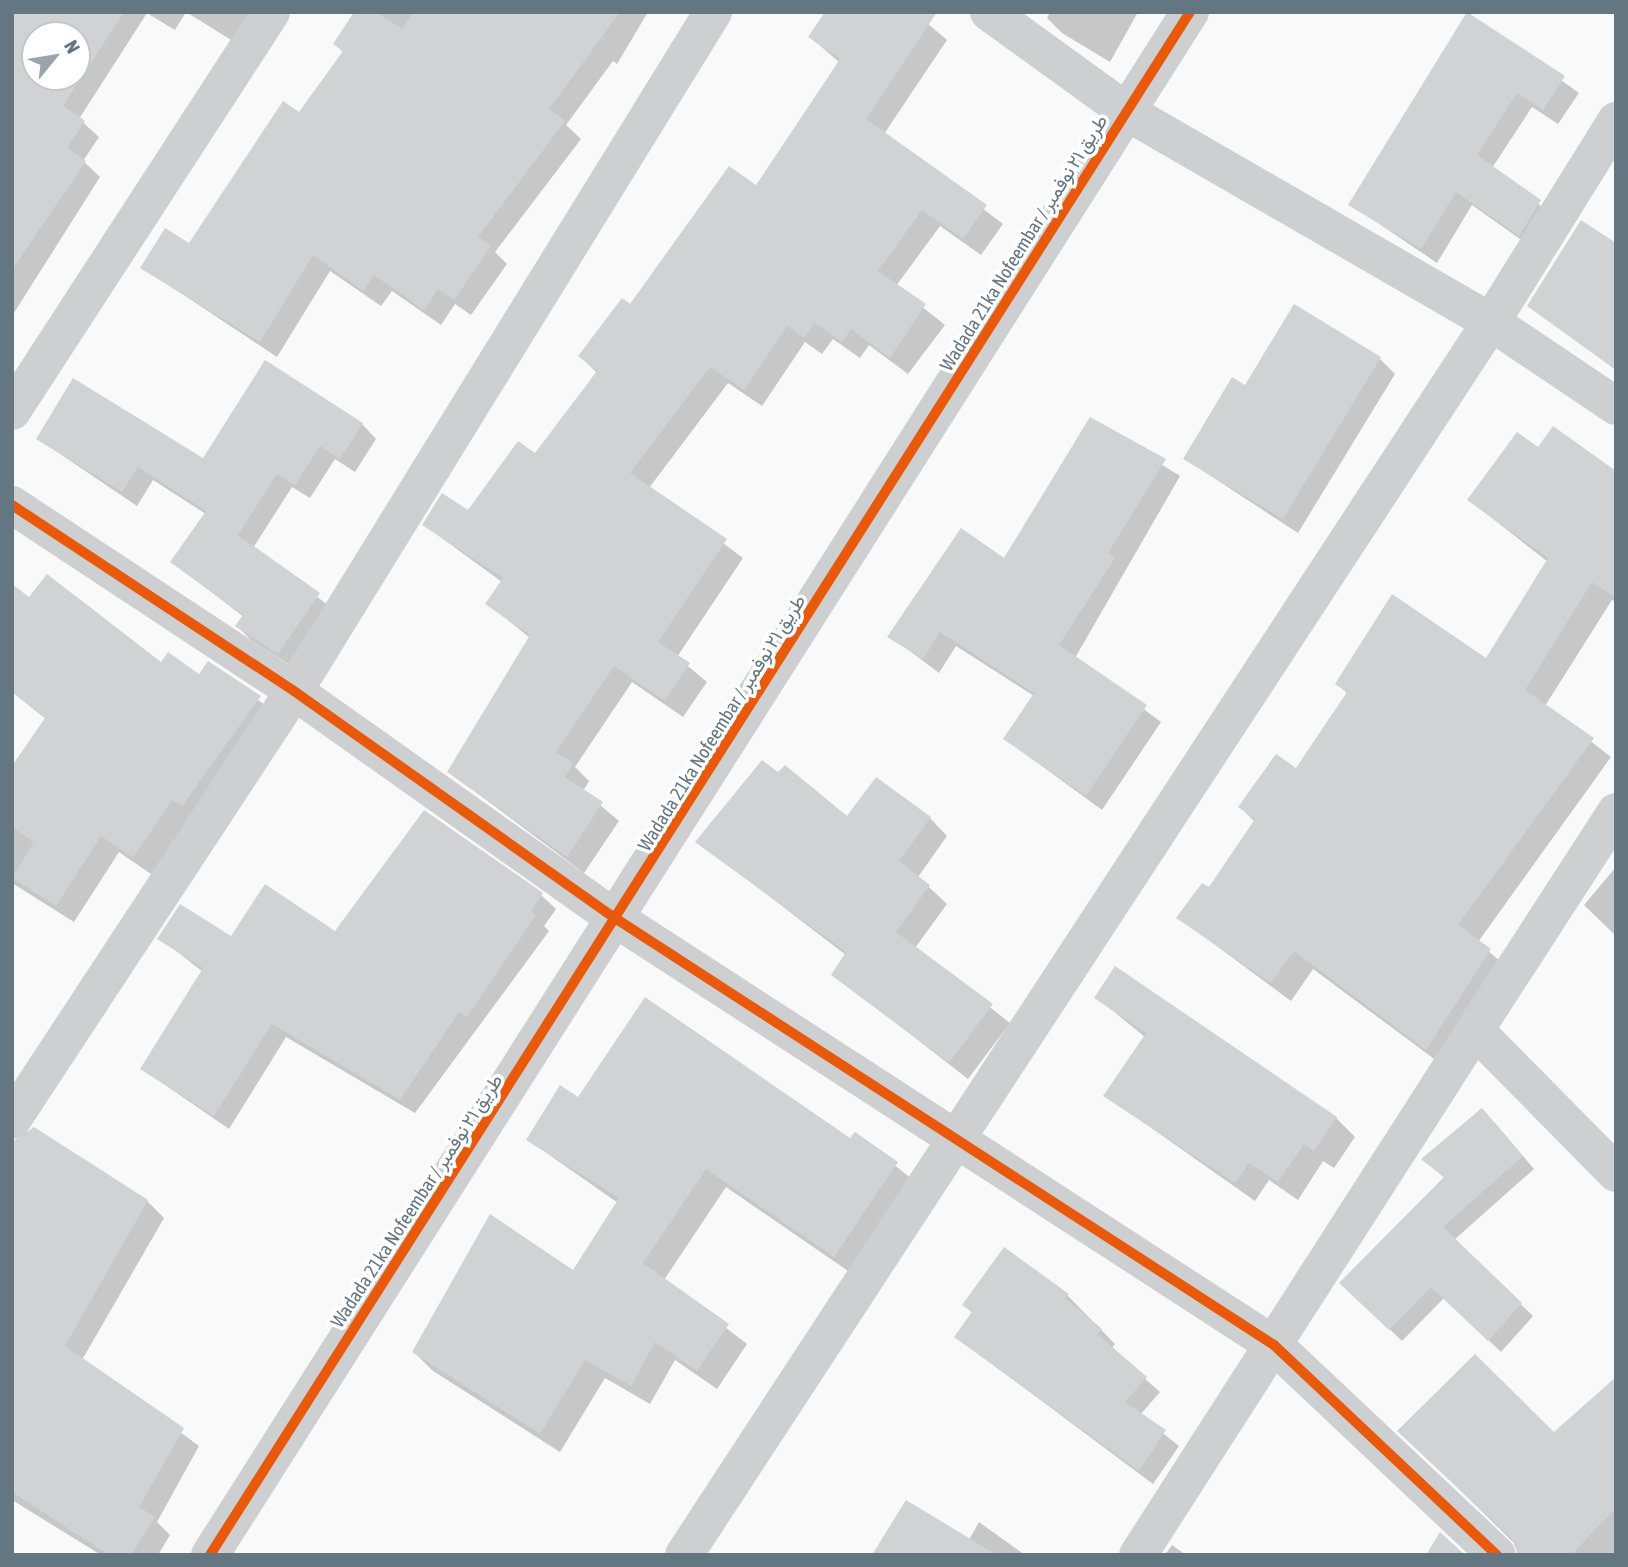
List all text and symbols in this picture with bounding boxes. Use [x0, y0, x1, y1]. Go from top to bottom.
north arrow [21, 21, 91, 91]
text: N [60, 36, 85, 57]
street label: Wadada 21ka Nofeembar / طريق ٢١ نوفمبر [935, 111, 1113, 375]
street label: Wadada 21ka Nofeembar / طريق ٢١ نوفمبر [633, 591, 811, 855]
street label: Wadada 21ka Nofeembar / طريق ٢١ نوفمبر [326, 1070, 508, 1332]

